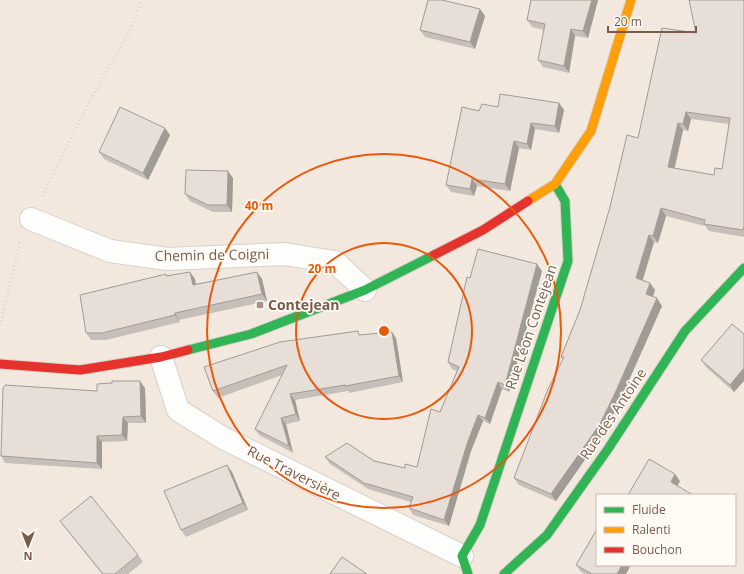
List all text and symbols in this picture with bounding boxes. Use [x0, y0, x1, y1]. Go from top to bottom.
scale bar [608, 8, 696, 34]
text: 20 m [614, 13, 642, 30]
text: 40 m [245, 197, 273, 214]
street label: Chemin de Coigni [155, 244, 269, 265]
text: 20 m [308, 260, 336, 277]
street label: Rue Léon Contejean [500, 262, 561, 392]
place label: Contejean [268, 295, 339, 314]
marker: Contejean [255, 300, 265, 310]
centre of rings [377, 324, 391, 338]
street label: Rue des Antoine [575, 364, 650, 463]
street label: Rue Traversière [244, 441, 344, 504]
legend [596, 494, 736, 566]
text: Fluide [632, 501, 666, 518]
text: Ralenti [632, 521, 671, 538]
north arrow [8, 526, 48, 566]
text: Bouchon [632, 541, 682, 558]
text: N [24, 549, 32, 564]

